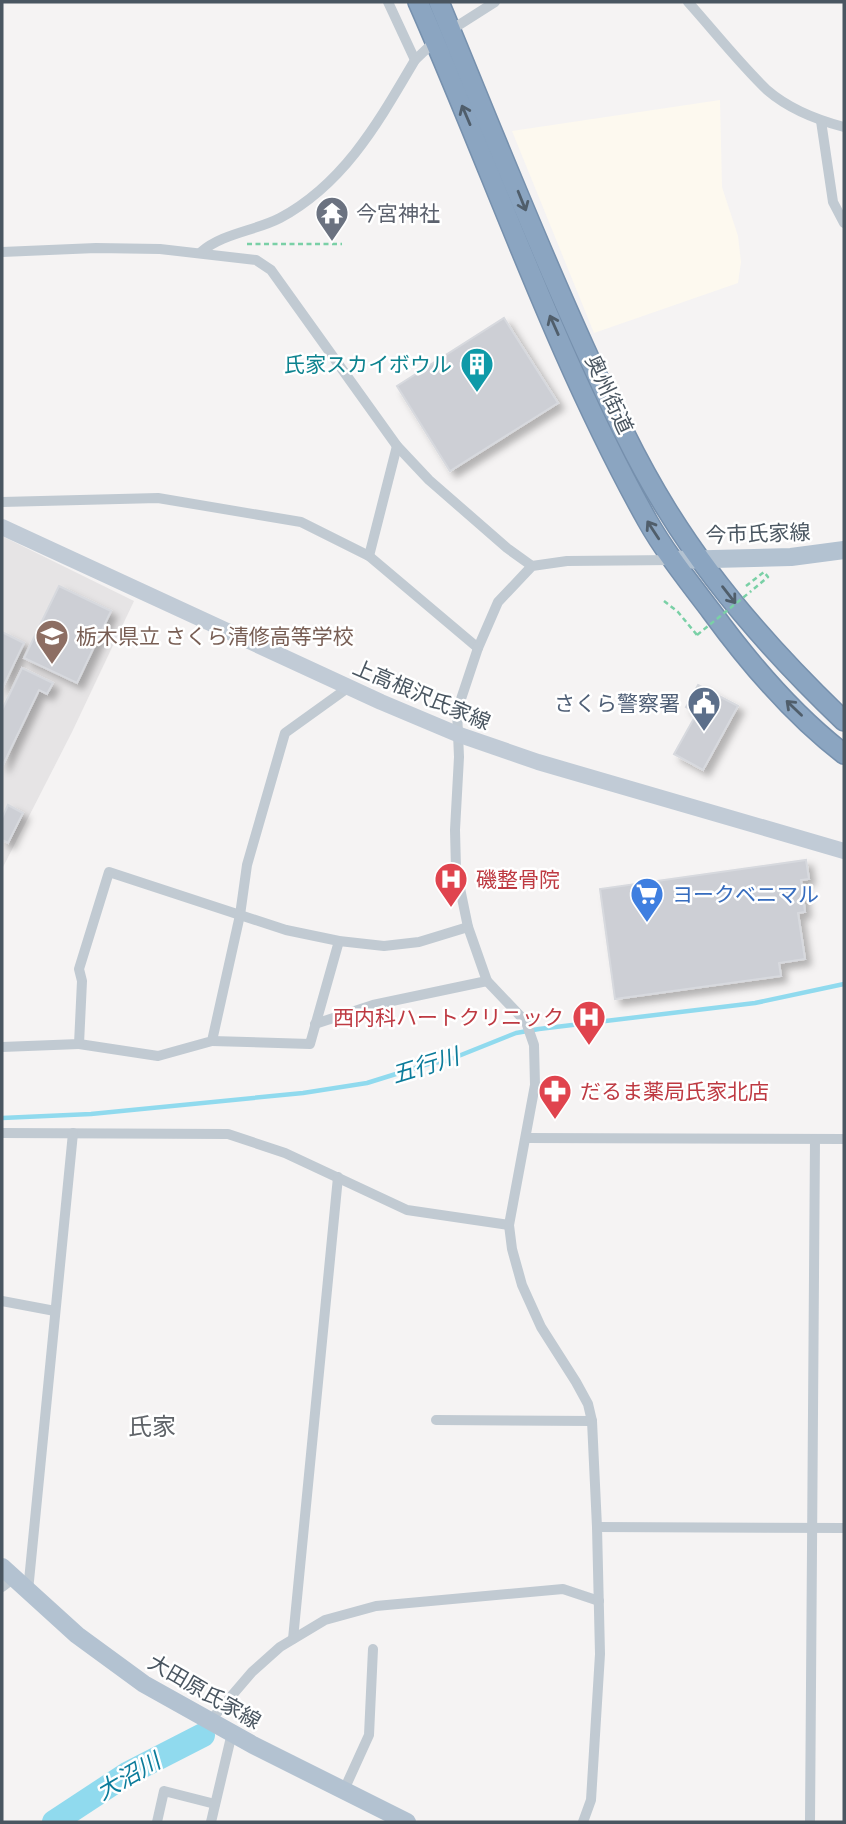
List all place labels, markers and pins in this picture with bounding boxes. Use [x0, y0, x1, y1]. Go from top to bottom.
temple icon: 今宮神社 [313, 194, 351, 243]
place label: 今宮神社 [356, 201, 440, 225]
building icon: 氏家スカイボウル [458, 345, 496, 394]
place label: 氏家スカイボウル [284, 352, 452, 376]
school or university icon: 栃木県立 さくら清修高等学校 [33, 617, 71, 666]
place label: 栃木県立 さくら清修高等学校 [76, 624, 354, 648]
public building icon: さくら警察署 [685, 684, 723, 733]
place label: さくら警察署 [554, 691, 680, 715]
hospital icon: 磯整骨院 [432, 860, 470, 909]
place label: 磯整骨院 [476, 867, 560, 891]
supermarket icon: ヨークベニマル [628, 875, 666, 924]
place label: ヨークベニマル [672, 882, 819, 906]
hospital icon: 西内科ハートクリニック [570, 998, 608, 1047]
place label: 西内科ハートクリニック [333, 1005, 564, 1029]
pharmacy icon: だるま薬局氏家北店 [536, 1072, 574, 1121]
place label: だるま薬局氏家北店 [580, 1079, 769, 1103]

